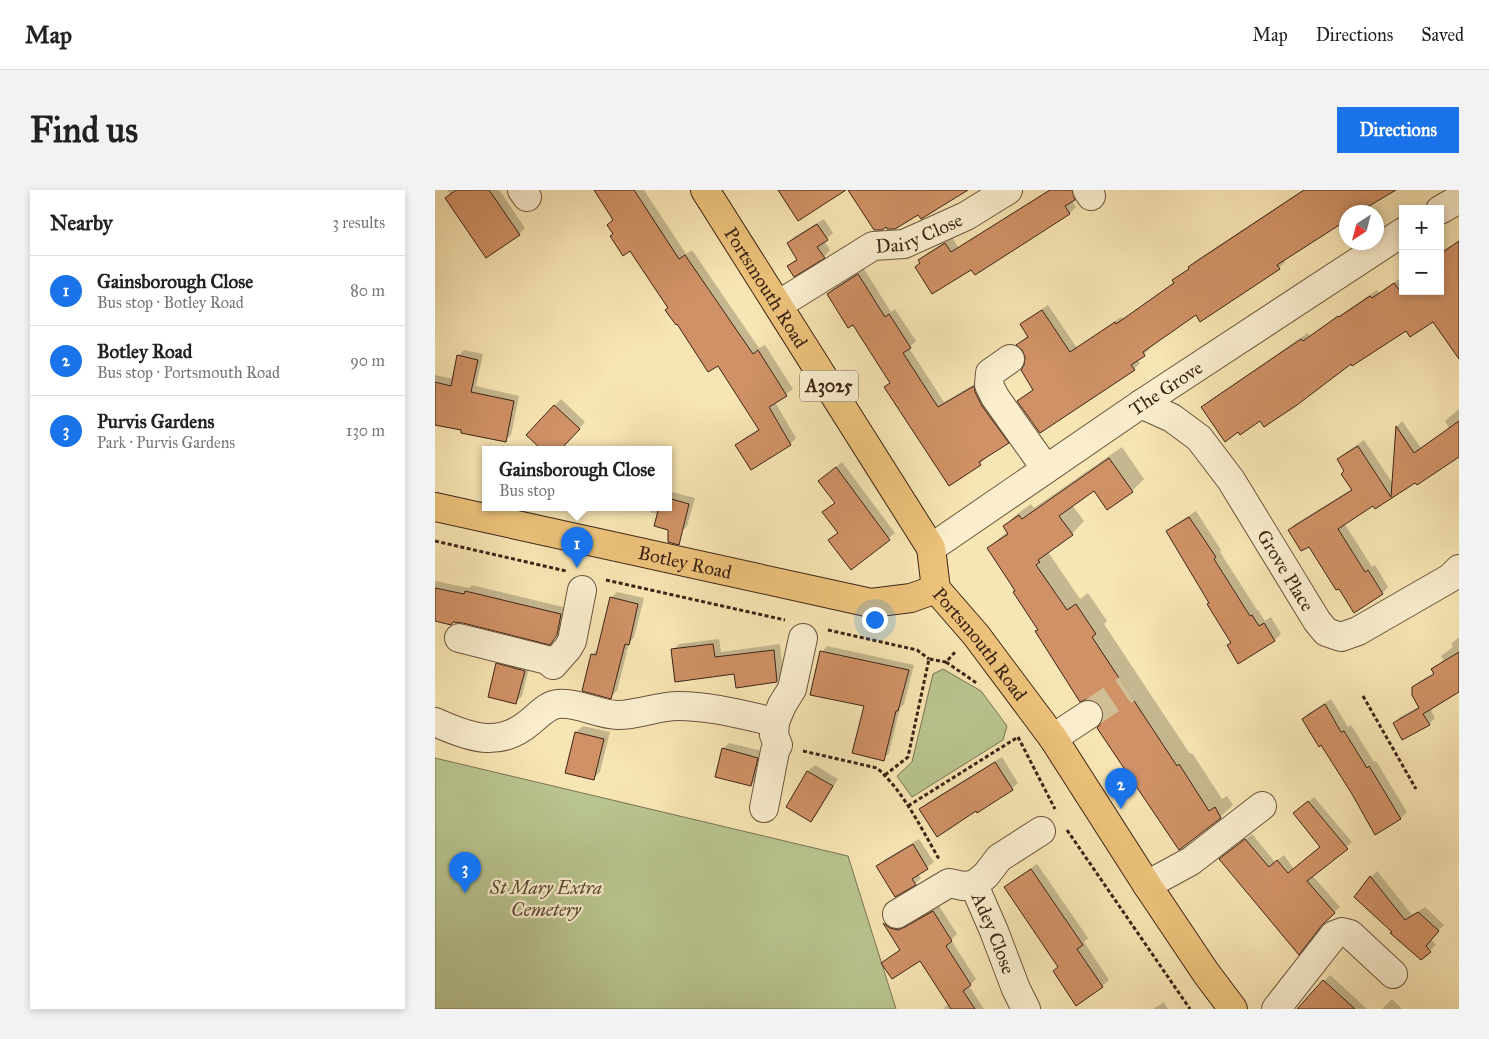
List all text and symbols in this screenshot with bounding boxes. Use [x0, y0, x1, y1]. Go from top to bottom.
text: Map [25, 20, 72, 50]
text: Map [1252, 24, 1288, 46]
text: Directions [1316, 24, 1393, 46]
text: Saved [1421, 24, 1464, 46]
button: Directions [1337, 107, 1459, 153]
text: Find us [30, 109, 138, 152]
north arrow [1339, 205, 1384, 250]
map controls [1399, 205, 1444, 295]
button: + [1399, 205, 1444, 250]
street label: Dairy Close [875, 208, 966, 258]
text: Nearby [50, 210, 113, 236]
text: 3 results [332, 213, 385, 232]
street label: Portsmouth Road [719, 223, 813, 353]
button: − [1399, 250, 1444, 295]
text: Gainsborough Close [97, 270, 253, 293]
text: 1 [63, 281, 69, 300]
text: 80 m [350, 281, 385, 300]
text: Bus stop · Botley Road [97, 293, 244, 312]
text: Botley Road [97, 340, 192, 363]
text: 2 [62, 351, 70, 370]
text: 90 m [350, 351, 385, 370]
street label: The Grove [1125, 356, 1207, 421]
text: Bus stop · Portsmouth Road [97, 363, 280, 382]
road number: A3025 [800, 370, 858, 402]
text: Purvis Gardens [97, 410, 214, 433]
text: 3 [63, 421, 69, 440]
text: 130 m [346, 421, 385, 440]
text: Park · Purvis Gardens [97, 433, 235, 452]
popup [482, 446, 672, 511]
text: Gainsborough Close [499, 458, 655, 481]
text: Bus stop [499, 481, 555, 500]
street label: Grove Place [1252, 525, 1319, 615]
pin: 1 [561, 527, 593, 568]
street label: Botley Road [636, 541, 734, 584]
street label: Portsmouth Road [928, 583, 1032, 706]
your location [862, 607, 888, 633]
pin: 2 [1105, 768, 1137, 809]
pin: 3 [449, 852, 481, 893]
park label: St Mary Extra Cemetery [489, 876, 602, 921]
street label: Adey Close [966, 888, 1020, 977]

